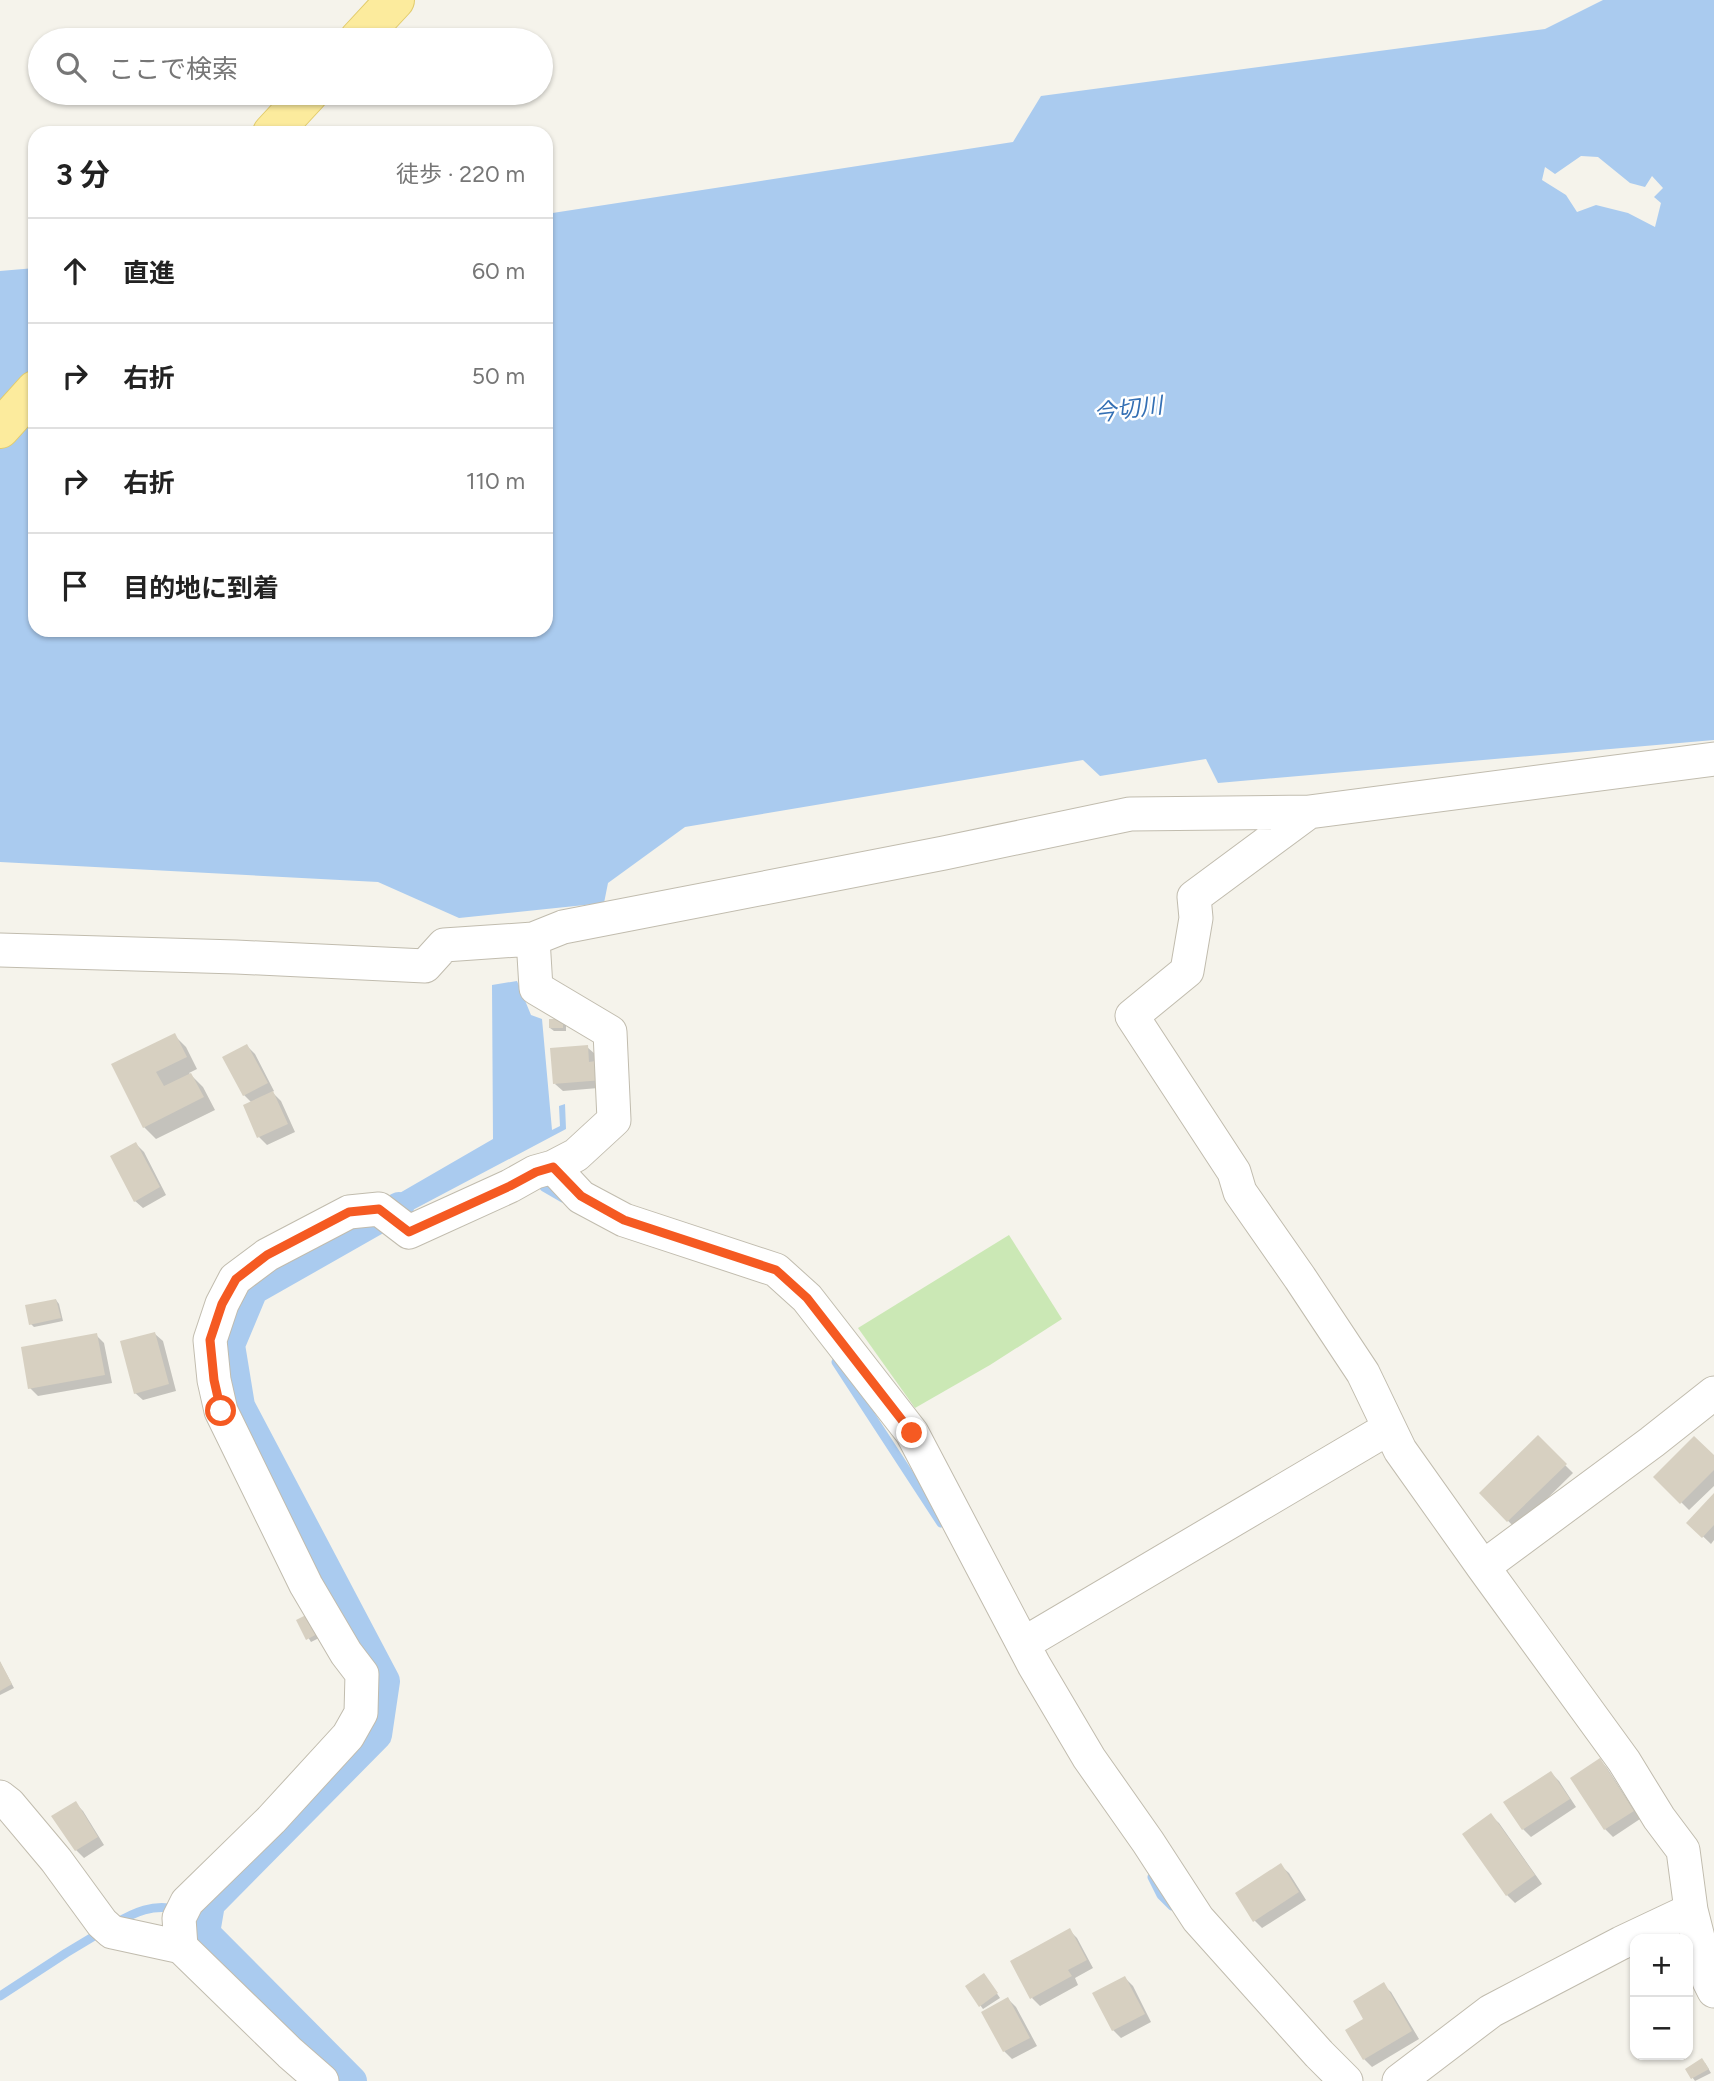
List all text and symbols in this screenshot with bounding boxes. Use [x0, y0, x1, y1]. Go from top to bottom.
search box [28, 28, 553, 105]
icon: search [52, 48, 90, 86]
text: ここで検索 [108, 53, 238, 85]
text: 3 分 [56, 156, 110, 193]
text: 徒歩 · 220 m [396, 160, 525, 188]
icon: ahead [56, 252, 94, 290]
text: 直進 [123, 257, 175, 289]
text: 60 m [472, 257, 525, 285]
icon: right [56, 357, 94, 395]
text: 右折 [123, 362, 175, 394]
text: 50 m [472, 362, 525, 390]
water label: 今切川 [1092, 391, 1167, 427]
icon: right [56, 462, 94, 500]
text: 右折 [123, 467, 175, 499]
text: 110 m [466, 467, 525, 495]
icon: arrive [56, 567, 94, 605]
text: 目的地に到着 [123, 572, 279, 604]
route start [205, 1395, 236, 1426]
route end [896, 1417, 927, 1448]
map controls [1630, 1934, 1693, 2060]
button: + [1630, 1934, 1693, 1997]
button: − [1630, 1997, 1693, 2060]

